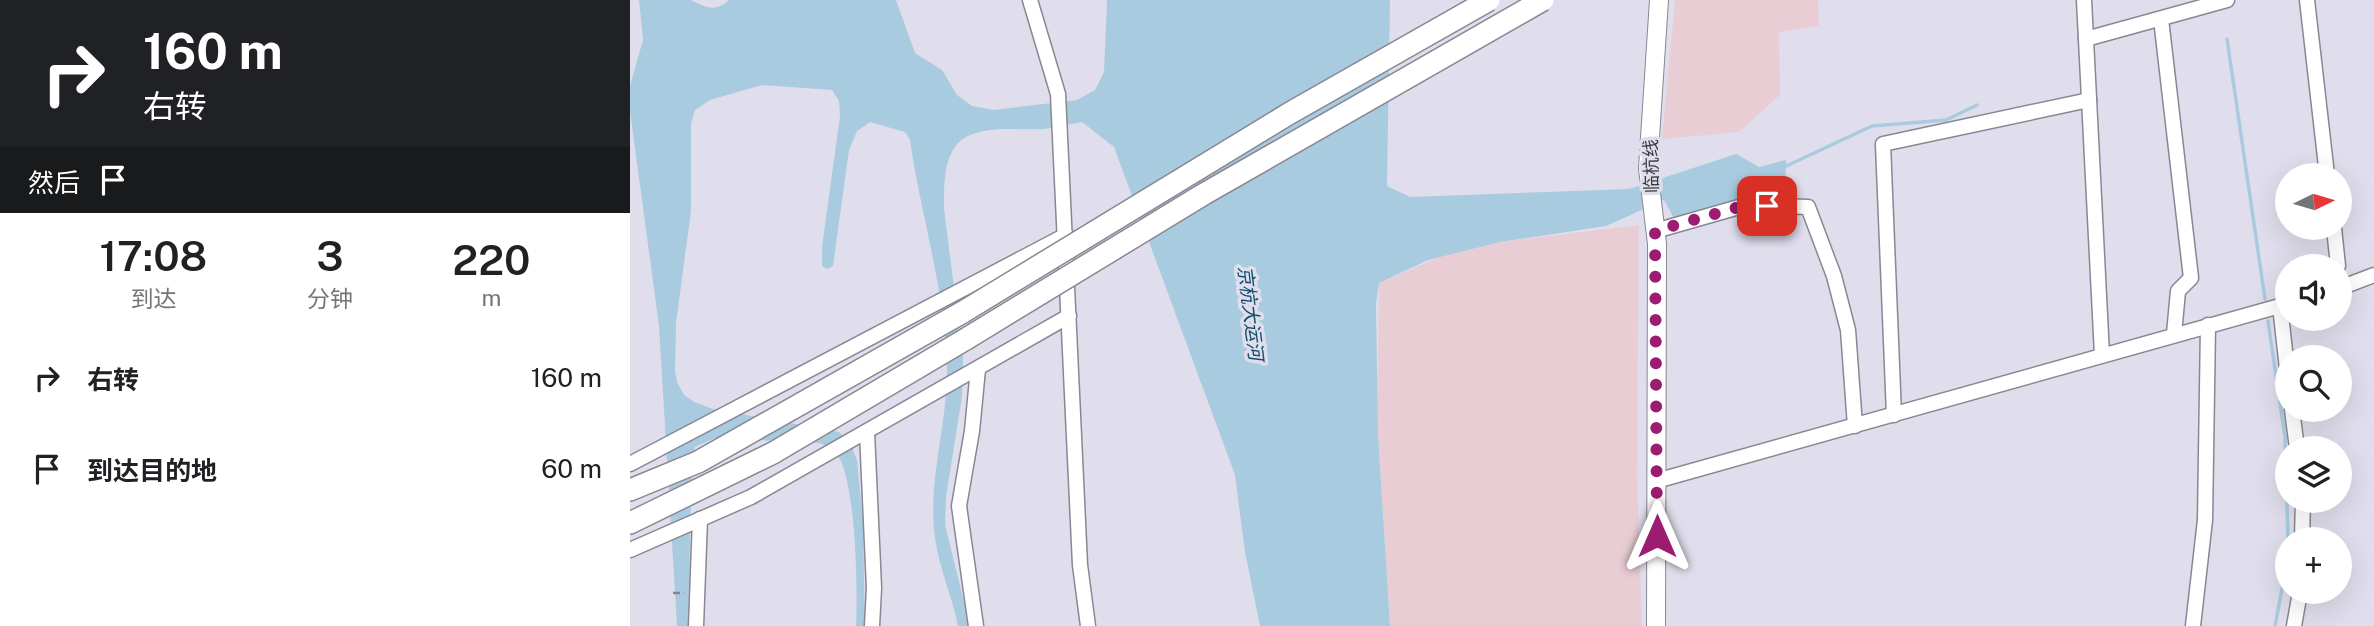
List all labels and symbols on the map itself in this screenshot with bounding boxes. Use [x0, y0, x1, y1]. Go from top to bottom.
street label: 临杭线 [1640, 139, 1662, 193]
north arrow [2275, 163, 2352, 240]
pin [1737, 176, 1797, 236]
water label: 京杭大运河 [1234, 265, 1268, 365]
position arrow [1620, 499, 1694, 573]

